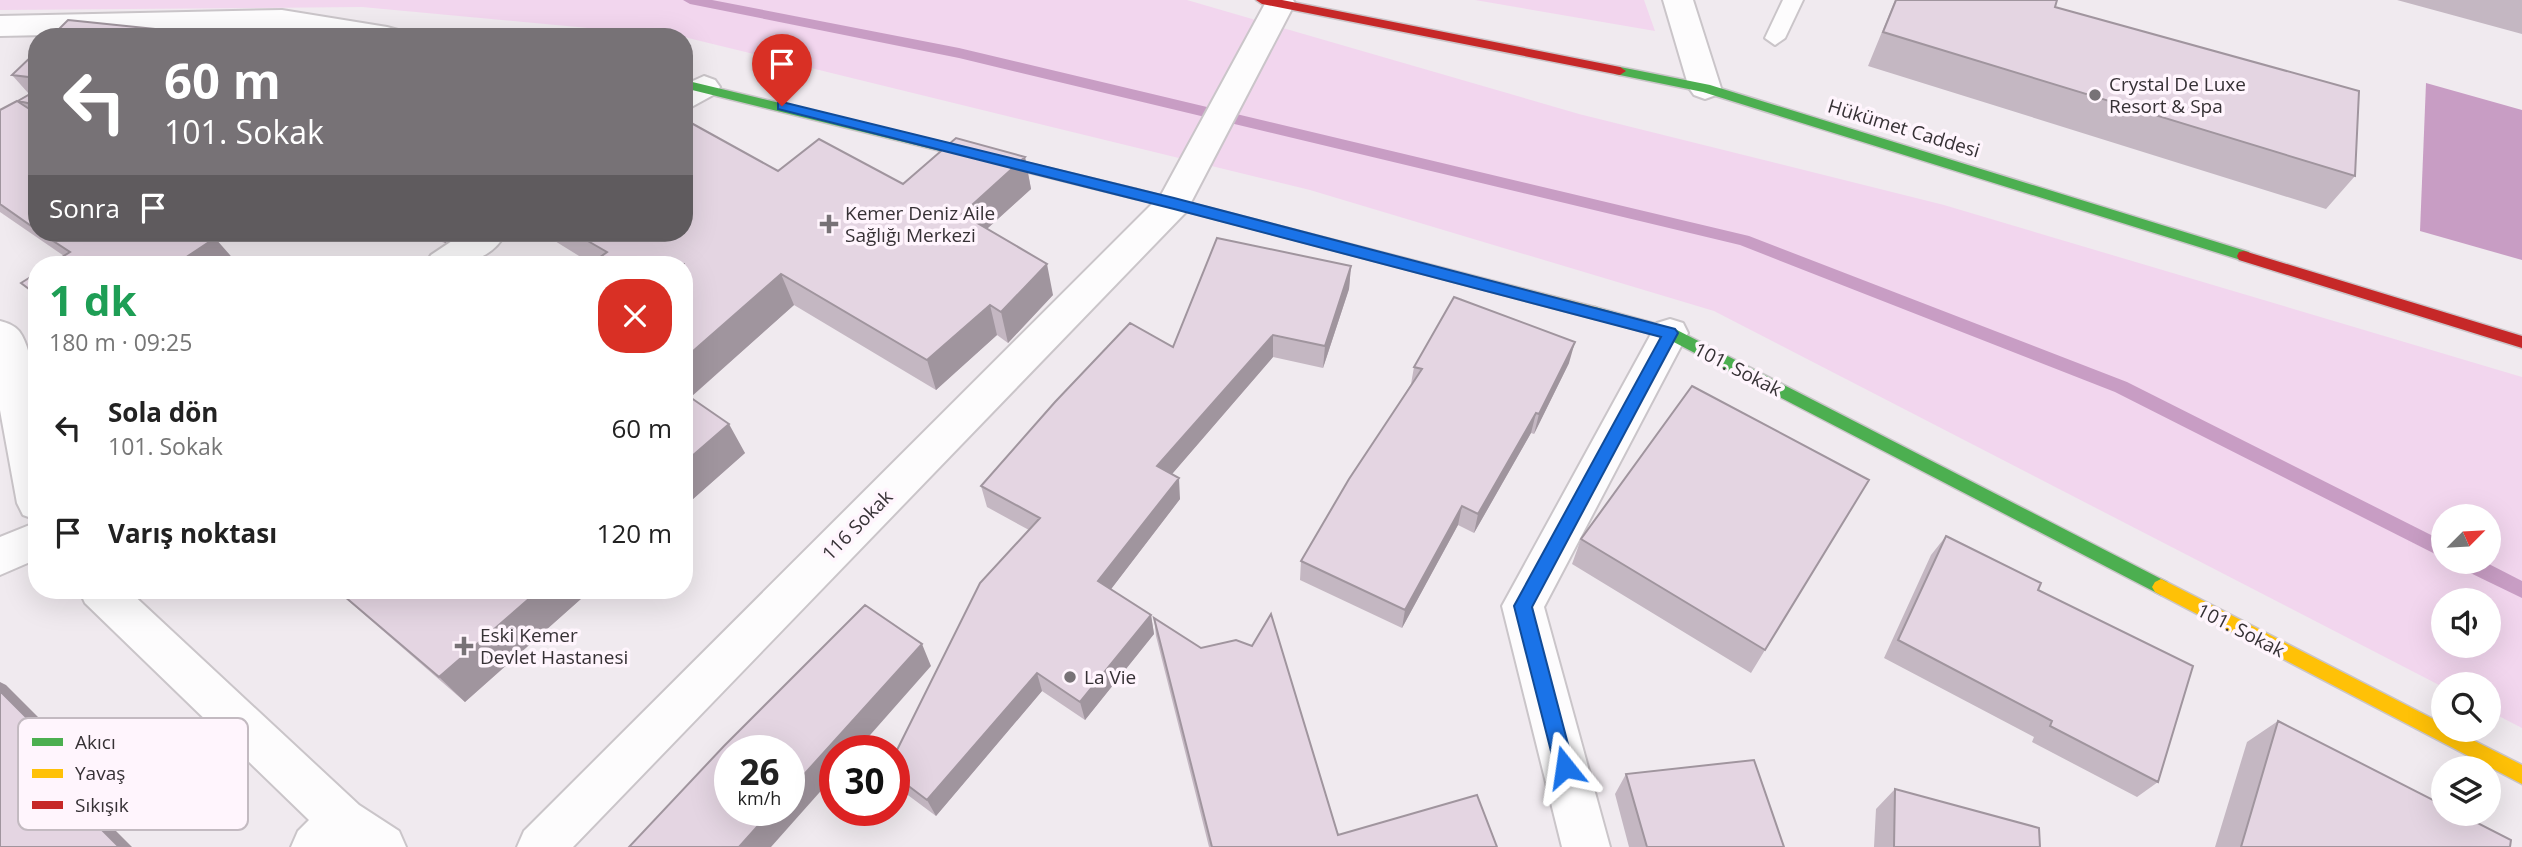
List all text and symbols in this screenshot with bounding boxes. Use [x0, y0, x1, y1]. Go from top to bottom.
pin [752, 34, 812, 106]
icon: arrive [763, 45, 801, 83]
text: 60 m [164, 47, 281, 113]
icon: left [49, 56, 140, 147]
place label: Crystal De Luxe Resort & Spa [2109, 71, 2246, 119]
marker: Crystal De Luxe Resort & Spa [2087, 87, 2103, 103]
street label: Hükümet Caddesi [1825, 93, 1983, 163]
text: 101. Sokak [164, 110, 324, 153]
icon: arrive [134, 189, 172, 227]
text: Sonra [49, 190, 120, 226]
place label: Kemer Deniz Aile Sağlığı Merkezi [845, 200, 995, 248]
marker: Kemer Deniz Aile Sağlığı Merkezi [819, 214, 839, 234]
text: 1 dk [49, 271, 137, 328]
button: close [598, 279, 672, 353]
text: 180 m · 09:25 [49, 326, 192, 358]
street label: 101. Sokak [1690, 336, 1786, 402]
text: Sola dön [108, 394, 218, 430]
icon: left [49, 409, 87, 447]
text: 60 m [611, 410, 672, 446]
text: 101. Sokak [108, 430, 223, 462]
street label: 116 Sokak [816, 484, 898, 566]
north arrow [2431, 504, 2501, 574]
map controls [2431, 504, 2501, 826]
icon: arrive [49, 514, 87, 552]
text: Varış noktası [108, 515, 277, 551]
text: 120 m [597, 515, 672, 551]
button: sound [2431, 588, 2501, 658]
street label: 101. Sokak [2193, 597, 2289, 663]
place label: Eski Kemer Devlet Hastanesi [480, 622, 628, 670]
marker: Eski Kemer Devlet Hastanesi [454, 636, 474, 656]
place label: La Vie [1084, 664, 1136, 690]
marker: La Vie [1062, 669, 1078, 685]
button: search [2431, 672, 2501, 742]
legend [18, 718, 248, 830]
text: Akıcı [75, 729, 116, 755]
position arrow [1528, 730, 1602, 804]
speed limit sign: 30 [819, 735, 910, 826]
text: 26 [739, 748, 780, 795]
button: layers [2431, 756, 2501, 826]
text: Yavaş [75, 760, 125, 786]
text: km/h [738, 786, 781, 810]
text: Sıkışık [75, 792, 129, 818]

